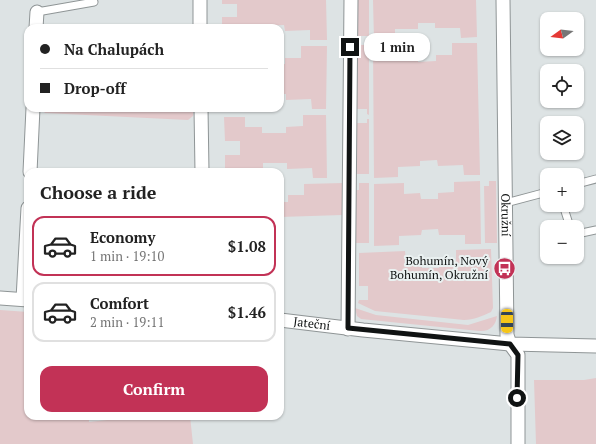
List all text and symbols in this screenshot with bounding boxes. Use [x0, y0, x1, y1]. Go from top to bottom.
north arrow [540, 12, 584, 56]
map controls [540, 12, 584, 264]
callout: 1 min [364, 33, 430, 61]
route end [341, 38, 359, 56]
text: 1 min [379, 38, 415, 56]
text: Na Chalupách [64, 39, 164, 59]
button: locate [540, 64, 584, 108]
text: Drop-off [64, 78, 126, 98]
button: layers [540, 116, 584, 160]
button: + [540, 168, 584, 212]
text: Choose a ride [40, 180, 156, 204]
street label: Okružní [498, 193, 514, 237]
button: − [540, 220, 584, 264]
text: Economy [90, 227, 155, 247]
icon: car [42, 228, 78, 264]
text: $1.08 [228, 236, 266, 256]
text: 1 min · 19:10 [90, 247, 164, 265]
place label: Bohumín, Nový Bohumín, Okružní [390, 253, 489, 282]
bus stop icon: Bohumín, Nový Bohumín, Okružní [491, 255, 517, 281]
text: Comfort [90, 293, 149, 313]
icon: car [42, 294, 78, 330]
text: $1.46 [228, 302, 266, 322]
car [501, 309, 513, 333]
text: 2 min · 19:11 [90, 313, 164, 331]
street label: Jateční [293, 314, 331, 333]
button: Confirm [40, 366, 268, 412]
route start [508, 389, 526, 407]

